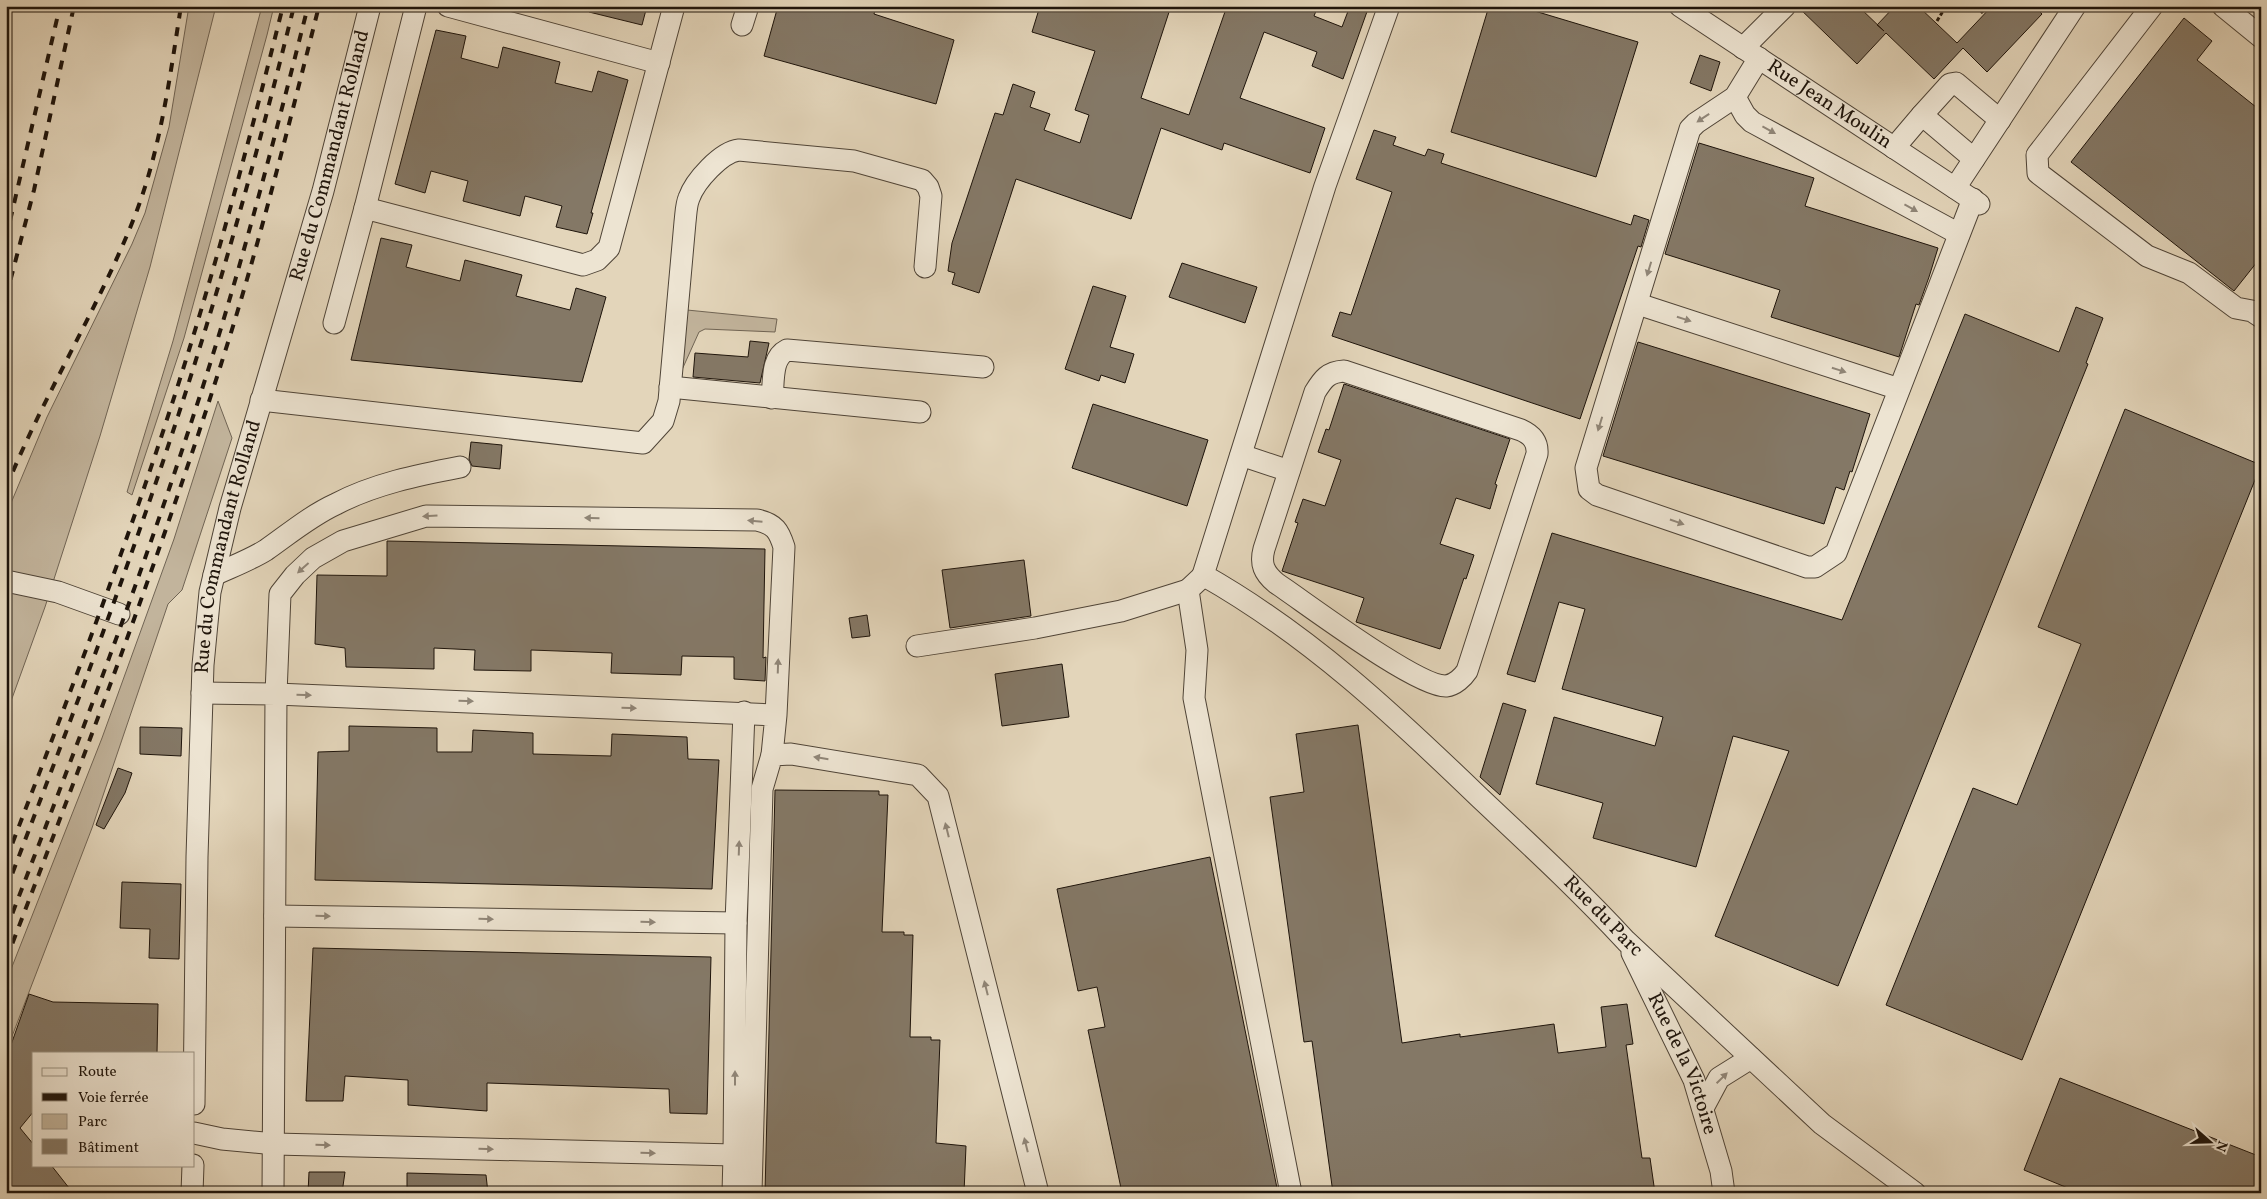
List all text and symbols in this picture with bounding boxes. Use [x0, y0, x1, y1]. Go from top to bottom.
street label: Rue du Commandant Rolland [283, 27, 377, 285]
street label: Rue Jean Moulin [1761, 53, 1897, 156]
one-way arrow [1696, 113, 1710, 123]
one-way arrow [1762, 126, 1775, 135]
one-way arrow [1904, 204, 1919, 212]
one-way arrow [1644, 261, 1652, 276]
one-way arrow [1677, 316, 1692, 324]
one-way arrow [1831, 367, 1846, 374]
one-way arrow [1596, 416, 1604, 431]
street label: Rue du Commandant Rolland [189, 417, 269, 674]
one-way arrow [422, 513, 438, 521]
one-way arrow [584, 514, 600, 522]
one-way arrow [747, 516, 763, 524]
one-way arrow [1670, 519, 1685, 526]
one-way arrow [297, 562, 309, 574]
one-way arrow [775, 658, 783, 674]
one-way arrow [296, 692, 312, 700]
one-way arrow [459, 698, 475, 706]
one-way arrow [621, 704, 637, 712]
one-way arrow [813, 754, 829, 762]
one-way arrow [942, 823, 950, 838]
one-way arrow [735, 840, 743, 856]
street label: Rue du Parc [1556, 870, 1649, 964]
one-way arrow [316, 913, 332, 921]
one-way arrow [478, 915, 494, 923]
one-way arrow [641, 918, 657, 926]
one-way arrow [982, 980, 990, 995]
street label: Rue de la Victoire [1640, 988, 1723, 1138]
legend [32, 1052, 195, 1166]
text: Route [78, 1062, 117, 1083]
one-way arrow [731, 1070, 739, 1086]
one-way arrow [1716, 1072, 1728, 1084]
text: Voie ferrée [78, 1088, 149, 1109]
text: Parc [78, 1112, 107, 1133]
north arrow [2184, 1116, 2234, 1166]
text: Bâtiment [78, 1138, 139, 1159]
one-way arrow [1022, 1138, 1030, 1153]
text: N [2210, 1138, 2231, 1154]
one-way arrow [316, 1141, 332, 1149]
one-way arrow [478, 1145, 494, 1153]
one-way arrow [641, 1149, 657, 1157]

